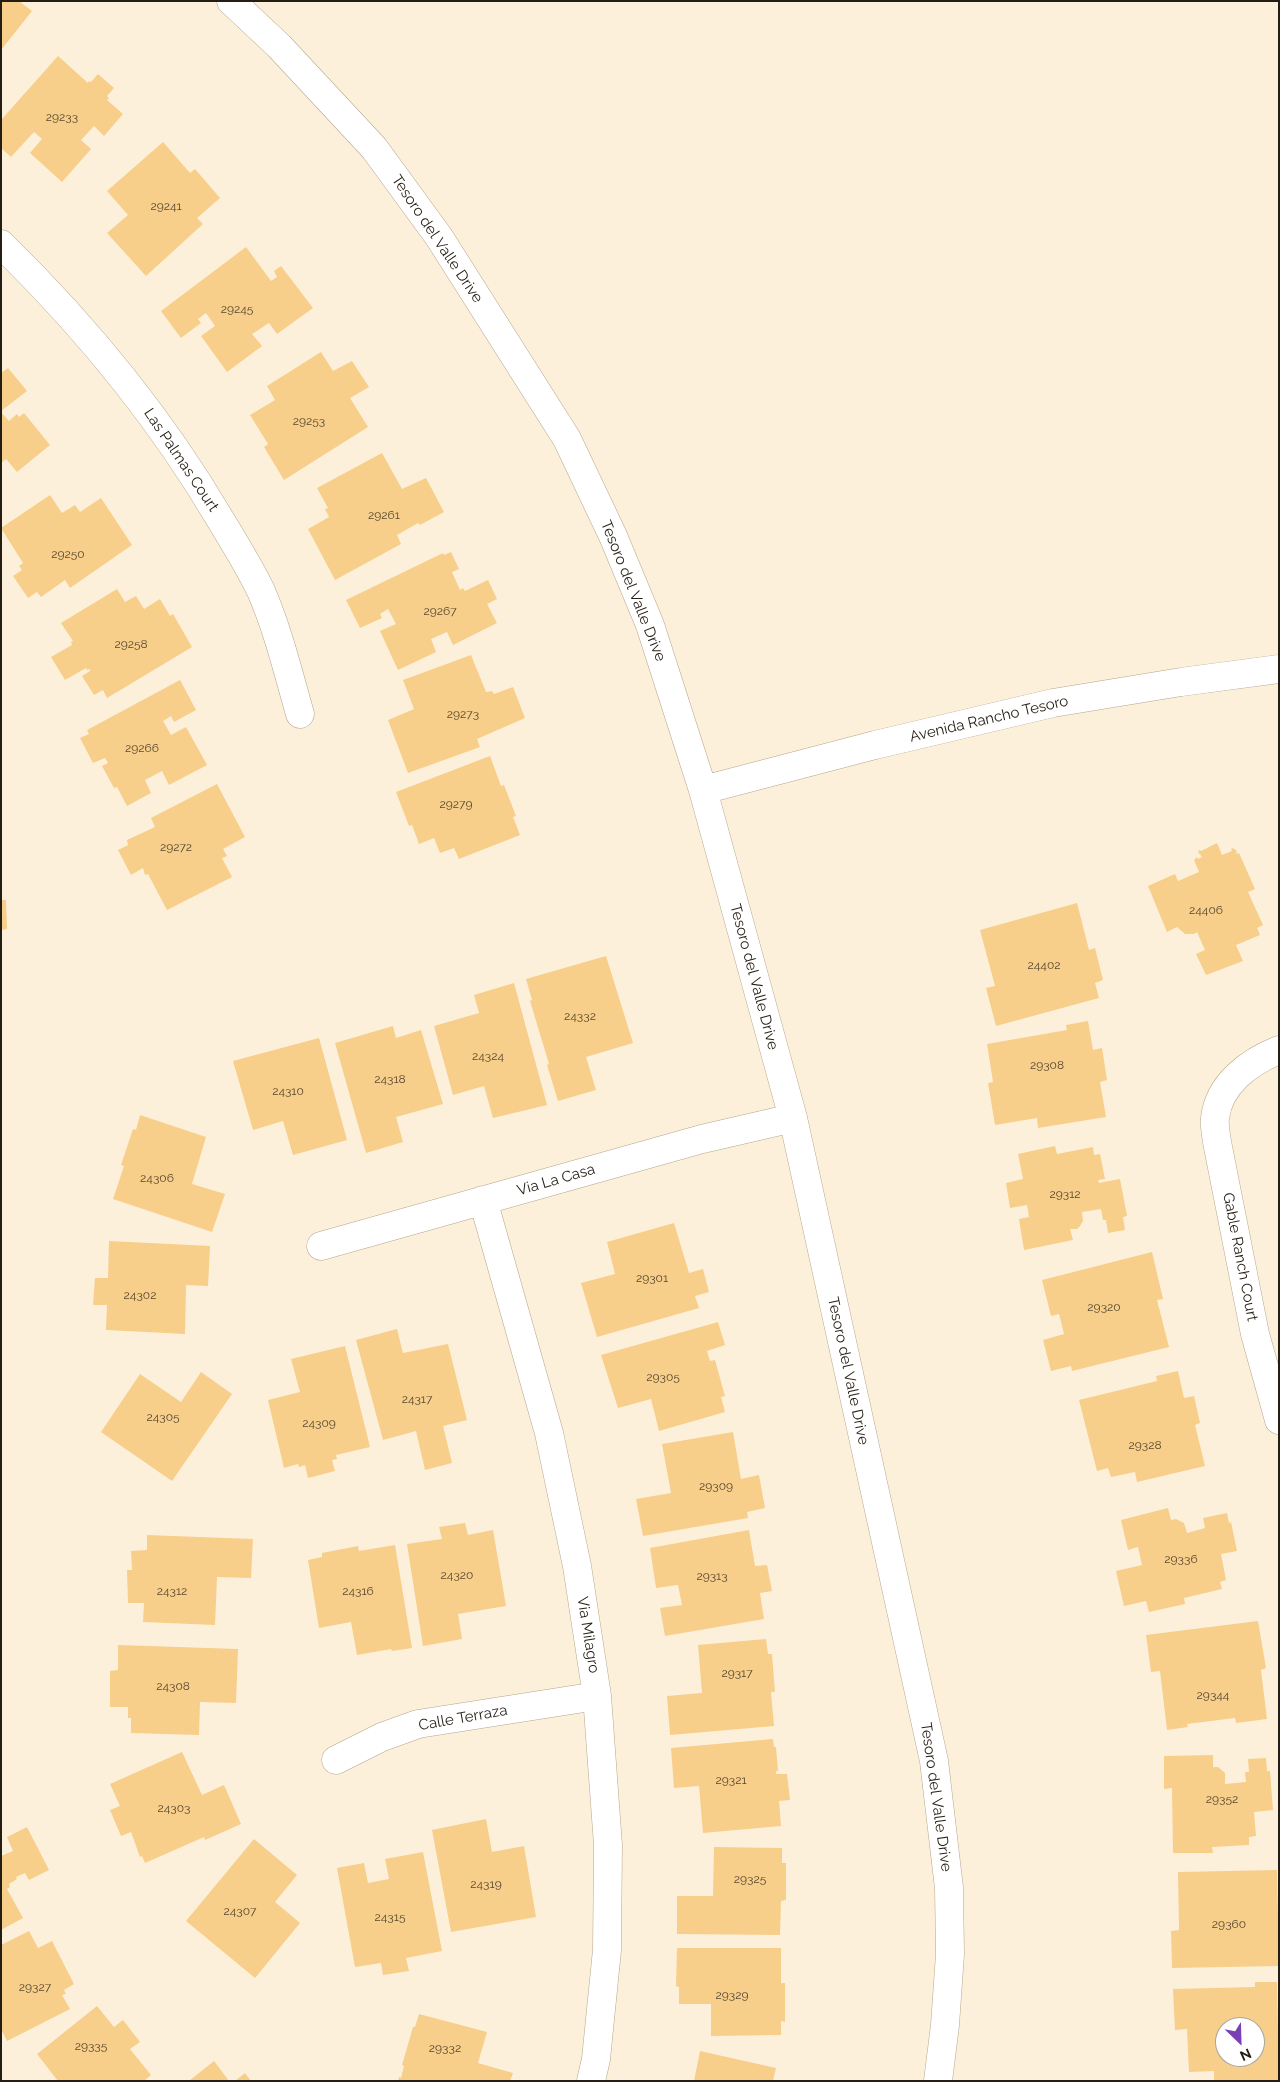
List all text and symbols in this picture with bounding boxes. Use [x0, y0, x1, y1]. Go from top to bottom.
house number: 29233 [46, 110, 78, 124]
street label: Tesoro del Valle Drive [387, 172, 487, 306]
house number: 29241 [150, 199, 182, 213]
house number: 29245 [221, 302, 253, 316]
street label: Las Palmas Court [140, 405, 222, 515]
house number: 29253 [293, 414, 325, 428]
house number: 29261 [368, 508, 400, 522]
street label: Tesoro del Valle Drive [596, 518, 670, 664]
house number: 29250 [51, 547, 85, 561]
house number: 29267 [423, 604, 457, 618]
house number: 29258 [114, 637, 148, 651]
street label: Avenida Rancho Tesoro [908, 692, 1070, 746]
house number: 29273 [447, 707, 479, 721]
house number: 29266 [125, 741, 159, 755]
house number: 29279 [440, 797, 472, 811]
house number: 29272 [160, 840, 192, 854]
street label: Tesoro del Valle Drive [726, 902, 782, 1052]
house number: 24406 [1189, 903, 1223, 917]
house number: 24402 [1028, 958, 1060, 972]
house number: 24332 [564, 1009, 596, 1023]
house number: 24324 [472, 1049, 504, 1063]
house number: 29308 [1030, 1058, 1064, 1072]
house number: 24318 [374, 1072, 406, 1086]
house number: 24310 [272, 1084, 304, 1098]
street label: Via La Casa [515, 1160, 597, 1200]
house number: 24306 [140, 1171, 174, 1185]
house number: 29312 [1049, 1187, 1081, 1201]
street label: Gable Ranch Court [1219, 1191, 1261, 1323]
house number: 29301 [636, 1271, 668, 1285]
house number: 24302 [124, 1288, 156, 1302]
street label: Tesoro del Valle Drive [824, 1296, 872, 1446]
house number: 29320 [1087, 1300, 1121, 1314]
house number: 29305 [646, 1370, 680, 1384]
house number: 24317 [402, 1392, 432, 1406]
house number: 24305 [146, 1410, 180, 1424]
house number: 24309 [302, 1416, 336, 1430]
house number: 29328 [1128, 1438, 1162, 1452]
house number: 29309 [699, 1479, 733, 1493]
house number: 29336 [1164, 1552, 1198, 1566]
house number: 24320 [441, 1568, 473, 1582]
house number: 29313 [696, 1569, 728, 1583]
house number: 24312 [157, 1584, 187, 1598]
house number: 24316 [342, 1584, 374, 1598]
street label: Via Milagro [573, 1595, 603, 1675]
house number: 29317 [721, 1666, 753, 1680]
house number: 24308 [156, 1679, 190, 1693]
house number: 29344 [1197, 1688, 1229, 1702]
street label: Calle Terraza [417, 1701, 509, 1735]
street label: Tesoro del Valle Drive [917, 1721, 955, 1873]
house number: 29321 [715, 1773, 747, 1787]
house number: 29352 [1206, 1792, 1238, 1806]
house number: 24303 [158, 1801, 190, 1815]
house number: 29325 [734, 1872, 766, 1886]
house number: 24319 [470, 1877, 502, 1891]
house number: 24307 [224, 1904, 256, 1918]
house number: 24315 [375, 1910, 405, 1924]
house number: 29360 [1212, 1917, 1246, 1931]
house number: 29327 [19, 1980, 51, 1994]
house number: 29329 [716, 1988, 748, 2002]
north arrow [1215, 2017, 1265, 2067]
house number: 29335 [75, 2039, 107, 2053]
house number: 29332 [429, 2041, 461, 2055]
text: N [1238, 2045, 1254, 2064]

